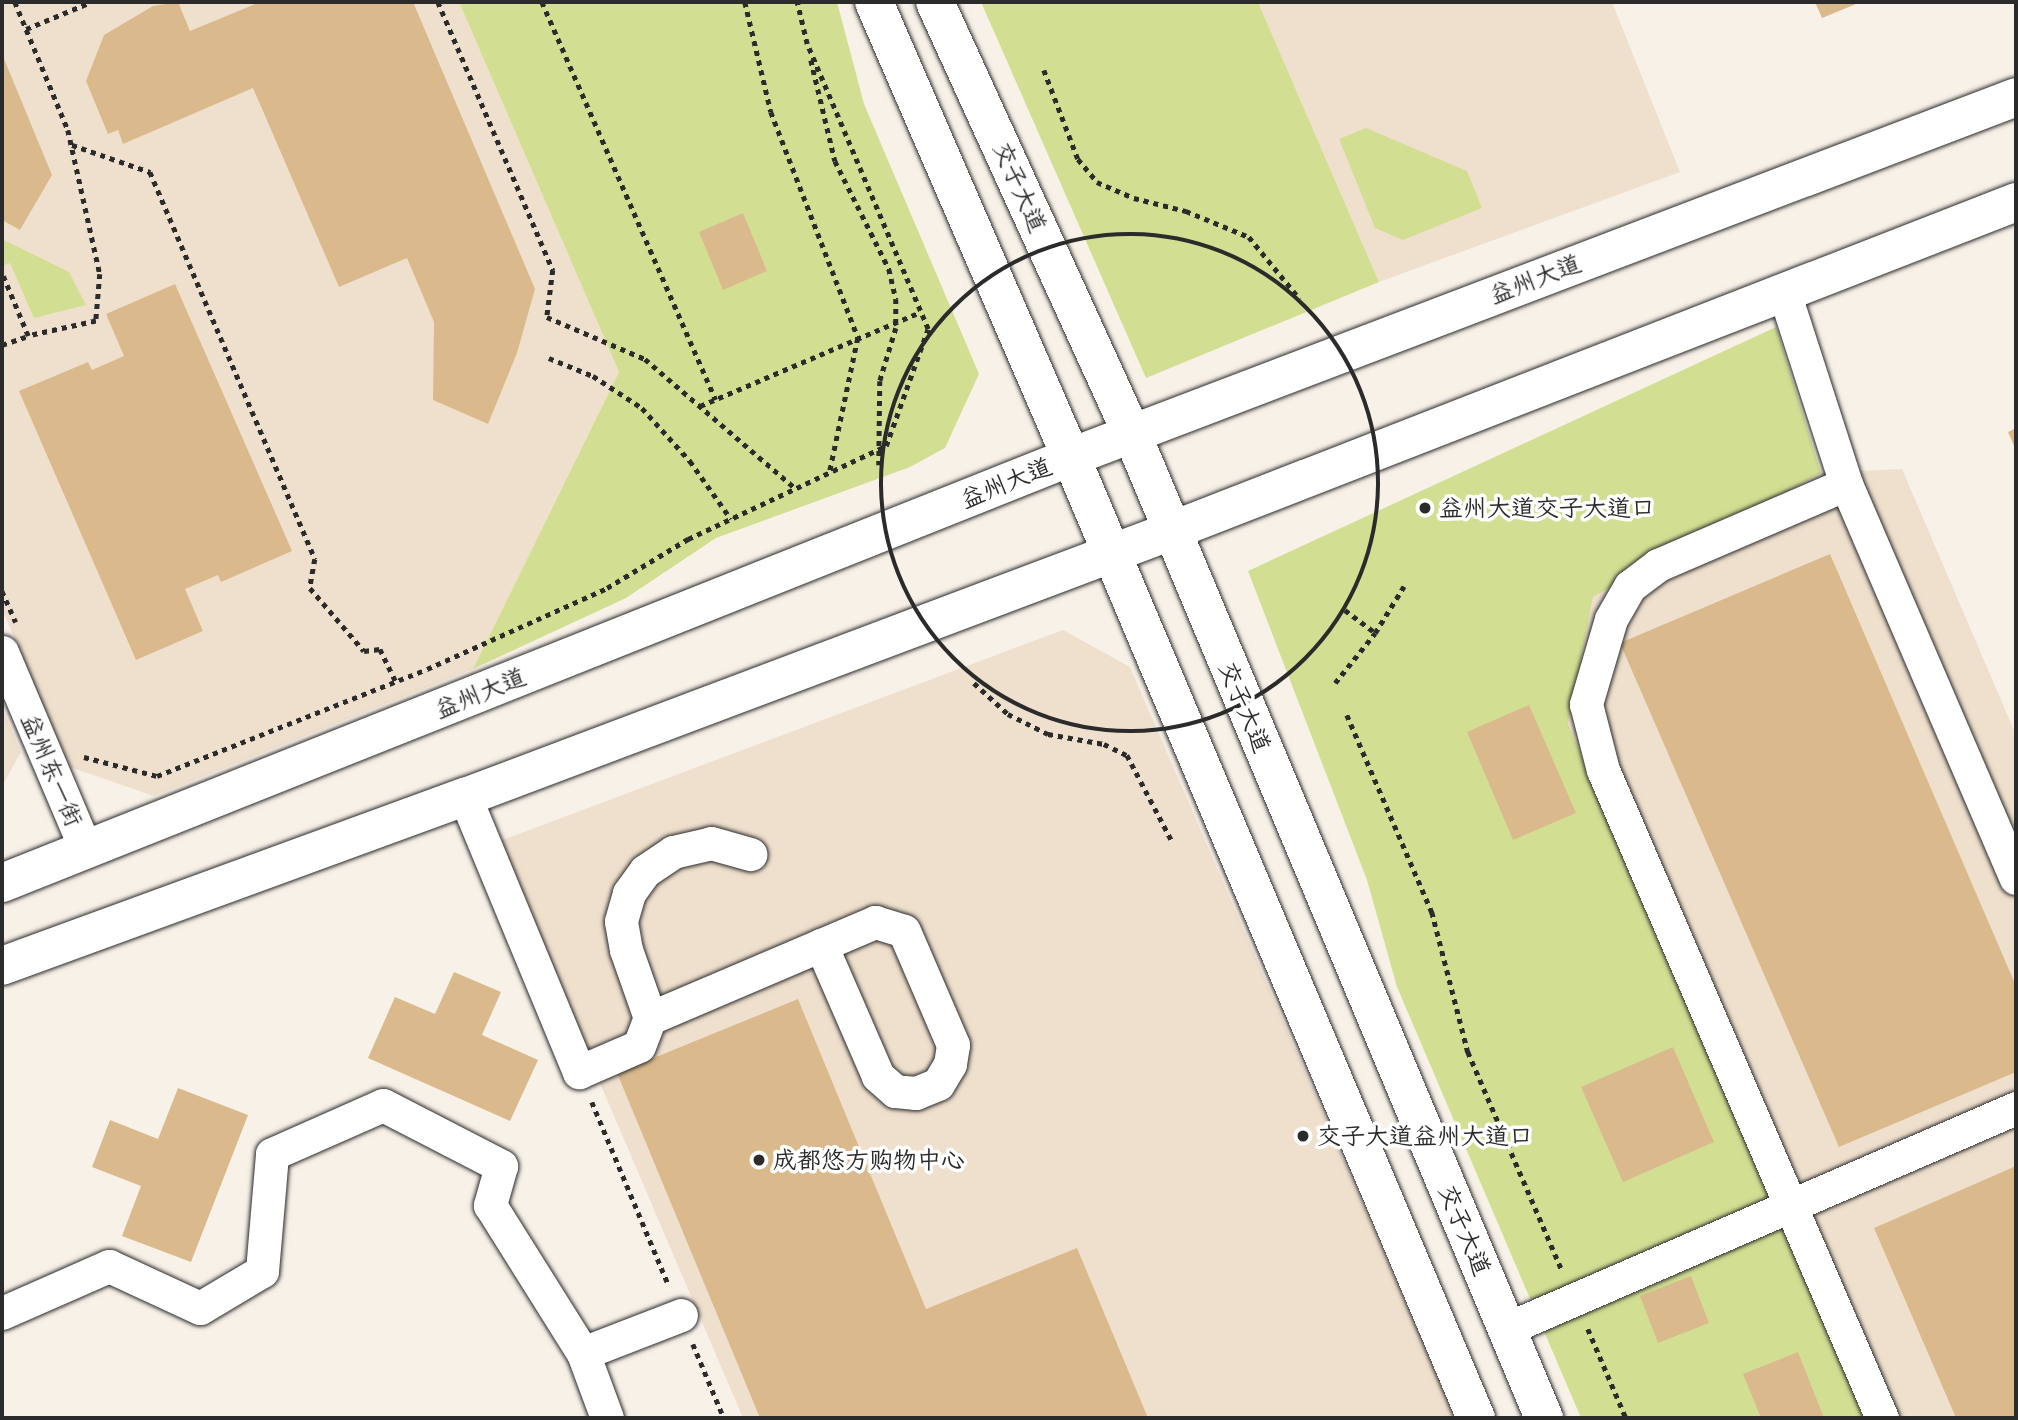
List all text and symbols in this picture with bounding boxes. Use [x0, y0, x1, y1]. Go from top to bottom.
street label: 交子大道 [987, 137, 1053, 237]
street label: 益州大道 [1485, 248, 1585, 310]
street label: 益州大道 [956, 452, 1056, 514]
place label: 益州大道交子大道口 [1439, 494, 1655, 522]
marker: 益州大道交子大道口 [1417, 500, 1433, 516]
street label: 交子大道 [1213, 657, 1277, 757]
street label: 益州大道 [430, 662, 530, 724]
street label: 益州东一街 [15, 709, 89, 831]
place label: 交子大道益州大道口 [1317, 1122, 1533, 1150]
marker: 交子大道益州大道口 [1295, 1128, 1311, 1144]
place label: 成都悠方购物中心 [773, 1146, 965, 1174]
marker: 成都悠方购物中心 [751, 1152, 767, 1168]
street label: 交子大道 [1433, 1180, 1497, 1280]

